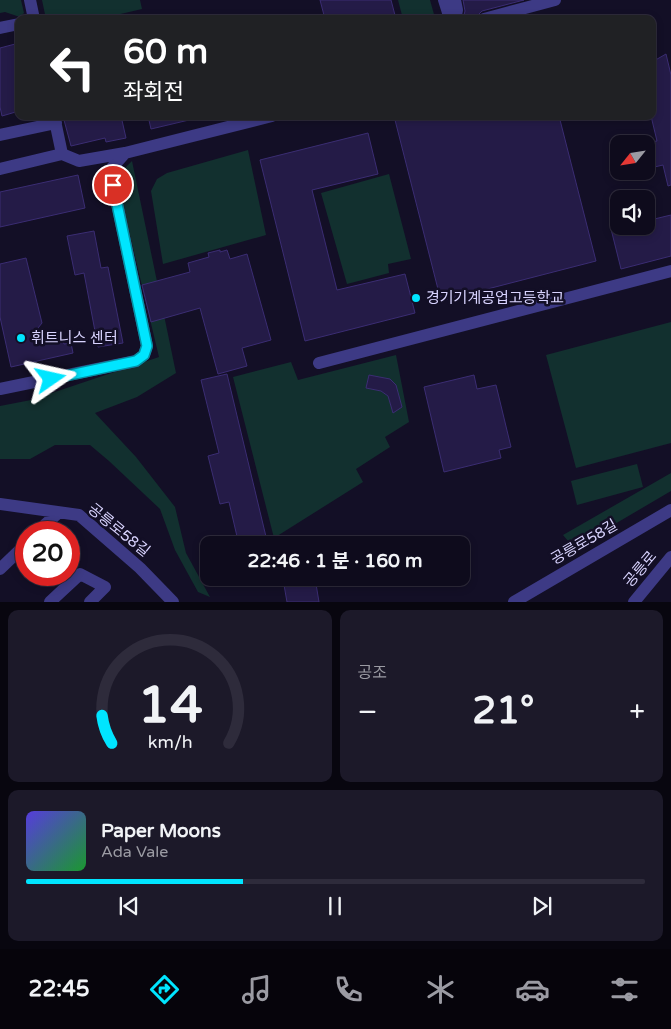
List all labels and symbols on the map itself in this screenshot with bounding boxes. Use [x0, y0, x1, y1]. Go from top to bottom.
north arrow [610, 135, 655, 180]
pin [92, 164, 134, 206]
place label: 경기기계공업고등학교 [426, 289, 564, 307]
marker: 경기기계공업고등학교 [410, 292, 422, 304]
place label: 휘트니스 센터 [31, 329, 118, 347]
marker: 휘트니스 센터 [15, 332, 27, 344]
position arrow [24, 352, 76, 404]
street label: 공릉로58길 [85, 500, 153, 560]
street label: 공릉로58길 [547, 516, 621, 568]
speed limit sign: 20 [15, 521, 80, 586]
street label: 공릉로 [620, 547, 660, 591]

